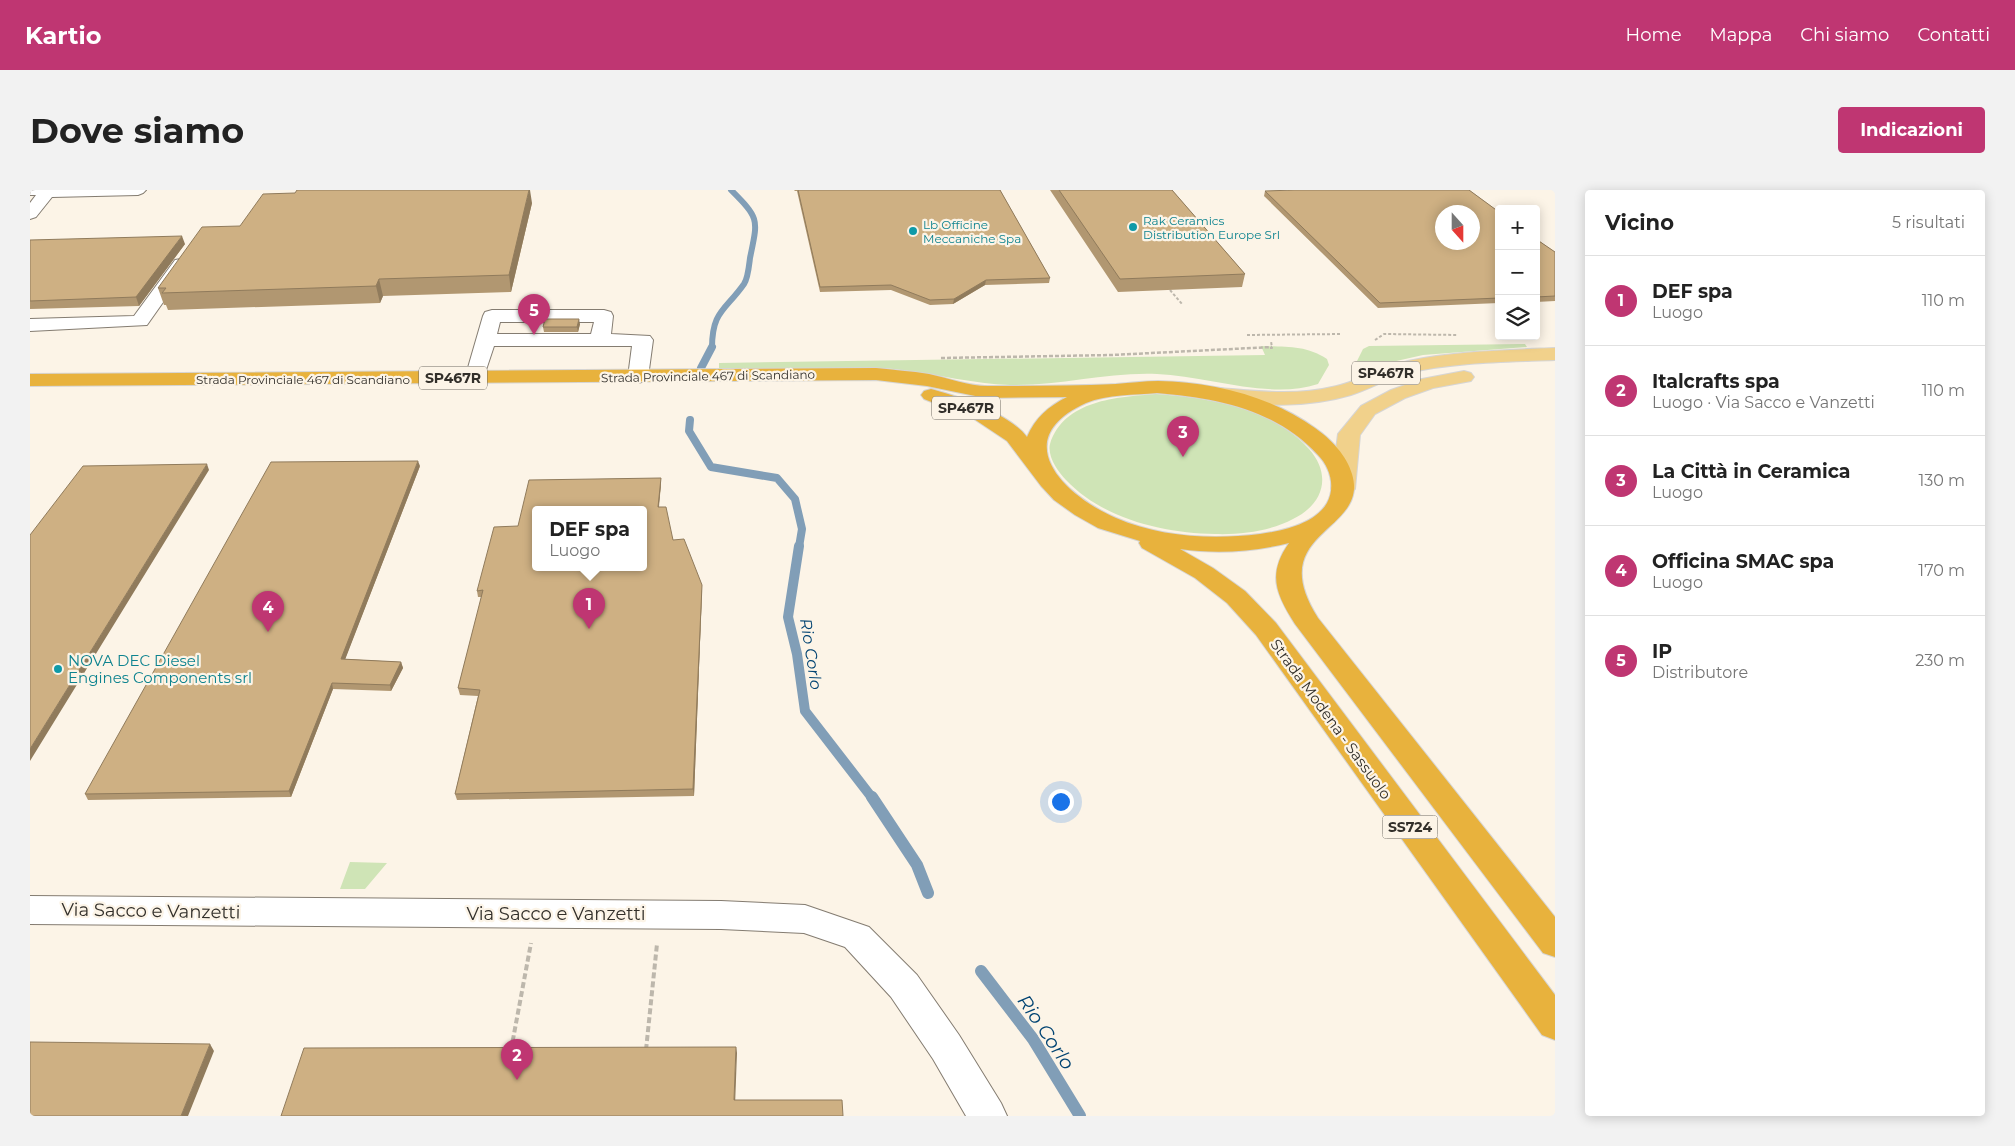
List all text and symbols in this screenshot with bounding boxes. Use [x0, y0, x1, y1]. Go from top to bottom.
text: Kartio [25, 21, 101, 50]
text: Home [1626, 24, 1682, 46]
text: Mappa [1710, 24, 1772, 46]
text: Chi siamo [1800, 24, 1889, 46]
text: Contatti [1917, 24, 1990, 46]
button: Indicazioni [1838, 107, 1985, 153]
text: Dove siamo [30, 109, 244, 152]
north arrow [1435, 205, 1480, 250]
map controls [1495, 205, 1540, 340]
button: + [1495, 205, 1540, 250]
text: Vicino [1605, 210, 1674, 235]
place label: Rak Ceramics Distribution Europe Srl [1143, 213, 1280, 242]
text: 5 risultati [1892, 213, 1965, 232]
place label: Lb Officine Meccaniche Spa [923, 217, 1021, 246]
marker: Rak Ceramics Distribution Europe Srl [1127, 221, 1139, 233]
marker: Lb Officine Meccaniche Spa [907, 225, 919, 237]
button: − [1495, 250, 1540, 295]
text: DEF spa [1652, 280, 1733, 303]
text: 1 [1618, 291, 1624, 310]
text: 110 m [1922, 291, 1965, 310]
pin: 5 [518, 294, 550, 335]
button: layers [1495, 295, 1540, 340]
text: Luogo [1652, 303, 1703, 322]
road number: SP467R [1352, 362, 1420, 384]
road number: SP467R [419, 367, 487, 390]
street label: Strada Provinciale 467 di Scandiano [601, 367, 815, 385]
text: Italcrafts spa [1652, 370, 1780, 393]
street label: Strada Provinciale 467 di Scandiano [196, 372, 410, 387]
text: 2 [1616, 381, 1626, 400]
text: 110 m [1922, 381, 1965, 400]
text: Luogo · Via Sacco e Vanzetti [1652, 393, 1875, 412]
road number: SP467R [932, 397, 1000, 420]
pin: 3 [1167, 416, 1199, 457]
text: La Città in Ceramica [1652, 460, 1851, 483]
text: 3 [1616, 471, 1626, 490]
text: 130 m [1918, 471, 1965, 490]
text: Luogo [1652, 483, 1703, 502]
popup [532, 506, 647, 571]
text: DEF spa [549, 518, 630, 541]
text: Luogo [549, 541, 600, 560]
text: Officina SMAC spa [1652, 550, 1834, 573]
text: 4 [1615, 561, 1627, 580]
text: 170 m [1918, 561, 1965, 580]
text: Luogo [1652, 573, 1703, 592]
pin: 1 [573, 588, 605, 629]
pin: 4 [252, 591, 284, 632]
water label: Rio Corlo [796, 617, 826, 691]
street label: Strada Modena - Sassuolo [1266, 635, 1396, 803]
text: IP [1652, 640, 1672, 663]
place label: NOVA DEC Diesel Engines Components srl [68, 651, 252, 687]
text: 5 [1616, 651, 1626, 670]
text: 230 m [1915, 651, 1965, 670]
marker: NOVA DEC Diesel Engines Components srl [52, 663, 64, 675]
text: Distributore [1652, 663, 1748, 682]
your location [1048, 789, 1074, 815]
road number: SS724 [1382, 816, 1438, 839]
street label: Via Sacco e Vanzetti [61, 898, 241, 924]
street label: Via Sacco e Vanzetti [466, 903, 646, 925]
water label: Rio Corlo [1013, 990, 1079, 1074]
pin: 2 [501, 1039, 533, 1080]

